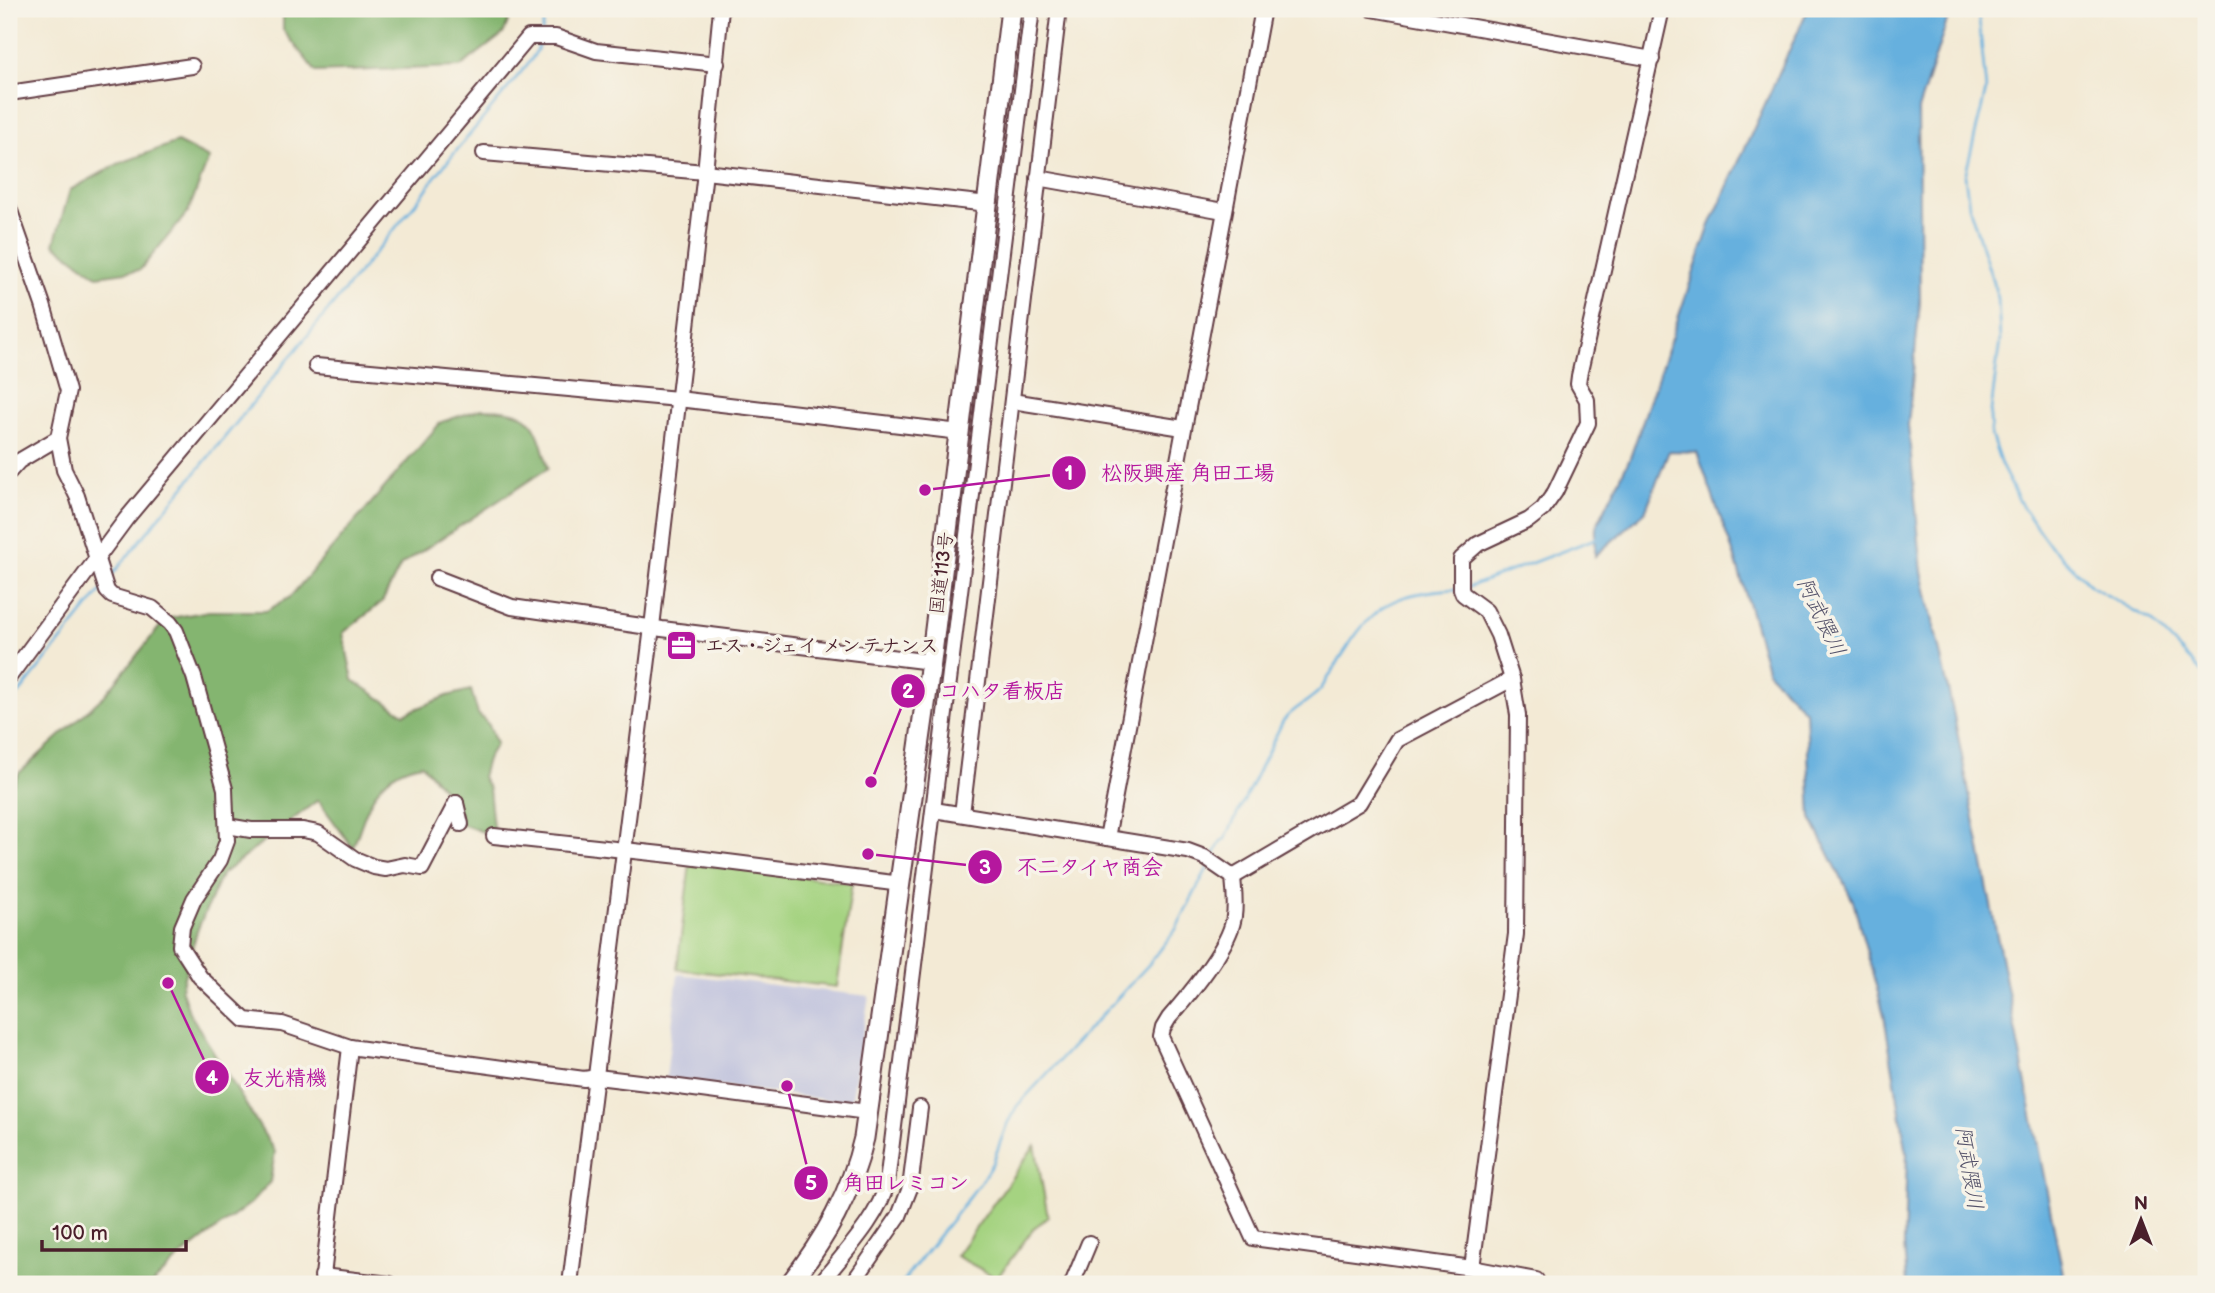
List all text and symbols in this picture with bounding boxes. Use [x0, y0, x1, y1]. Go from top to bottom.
callout: 松阪興産 角田工場 [1052, 452, 1289, 494]
text: 1 [1065, 461, 1073, 486]
text: 松阪興産 角田工場 [1101, 461, 1275, 486]
street label: 国道113号 [926, 530, 958, 616]
water label: 阿武隈川 [1791, 574, 1851, 660]
office icon: エス・ジェイ メンテナンス [665, 629, 699, 663]
place label: エス・ジェイ メンテナンス [705, 635, 938, 658]
callout: コハタ看板店 [890, 670, 1079, 712]
text: 2 [902, 679, 915, 704]
text: コハタ看板店 [939, 679, 1065, 704]
callout: 不二タイヤ商会 [968, 846, 1178, 888]
text: 3 [979, 855, 991, 880]
text: 不二タイヤ商会 [1017, 855, 1163, 880]
callout: 友光精機 [194, 1056, 341, 1098]
text: 4 [206, 1066, 219, 1091]
text: 友光精機 [243, 1066, 327, 1091]
water label: 阿武隈川 [1950, 1125, 1988, 1211]
callout: 角田レミコン [794, 1162, 983, 1204]
text: 5 [805, 1171, 817, 1196]
text: 角田レミコン [843, 1171, 969, 1196]
north arrow [2106, 1184, 2176, 1254]
text: N [2134, 1193, 2148, 1216]
scale bar [42, 1209, 186, 1253]
text: 100 m [52, 1221, 108, 1246]

